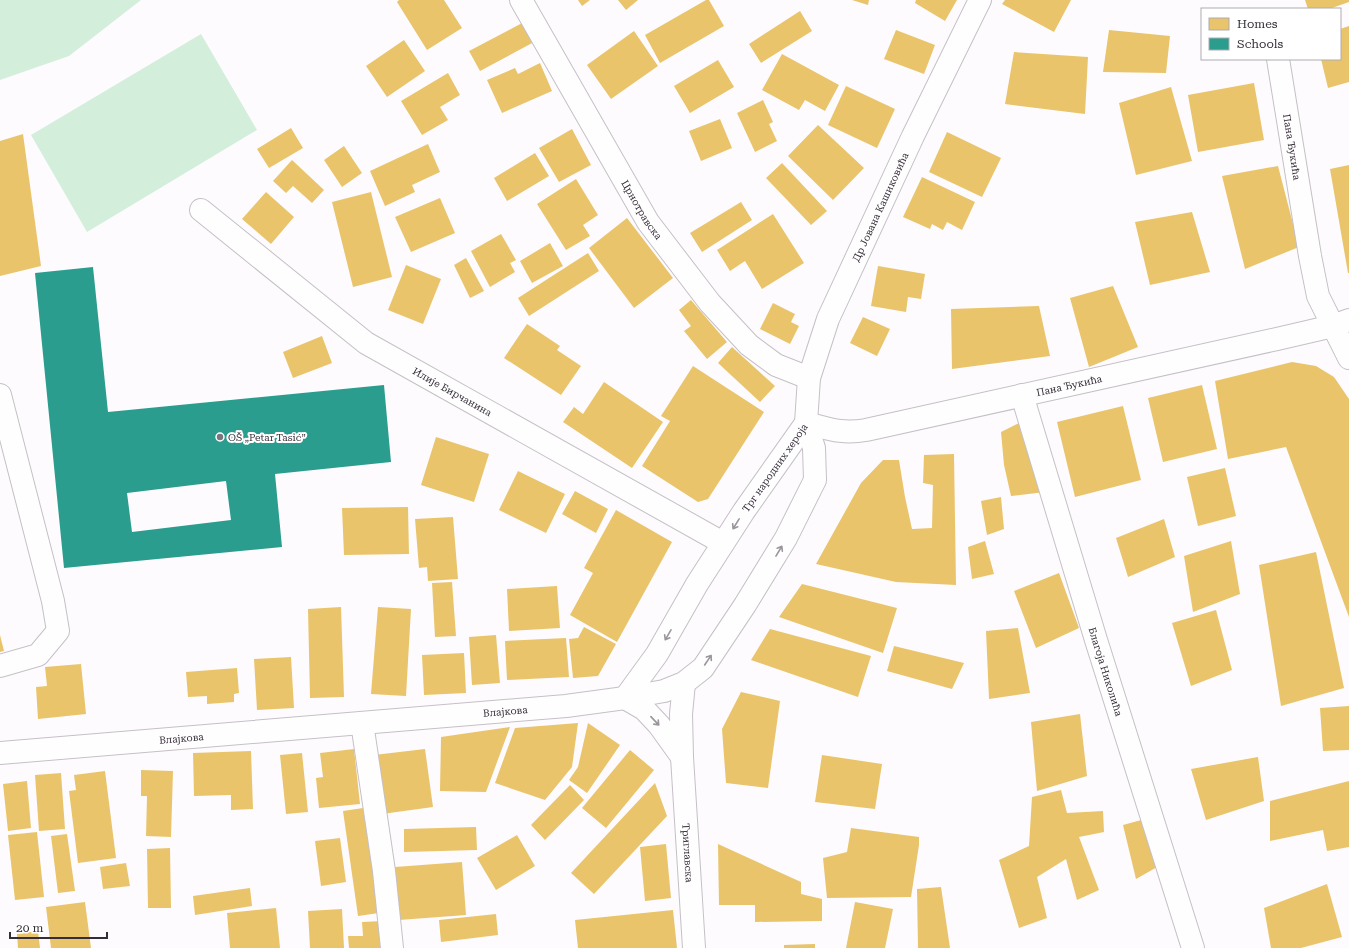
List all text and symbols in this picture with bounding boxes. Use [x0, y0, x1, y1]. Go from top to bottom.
legend [1201, 8, 1341, 60]
text: Homes [1237, 17, 1278, 31]
text: Schools [1237, 37, 1284, 51]
street label: Пана Ђукића [1281, 113, 1303, 181]
street label: Др Јована Кашиковића [850, 150, 911, 263]
street label: Црнотравска [619, 178, 665, 242]
street label: Илије Бирчанина [411, 365, 494, 419]
street label: Пана Ђукића [1035, 373, 1104, 398]
street label: Трг народних хероја [740, 421, 810, 514]
marker: OŠ „Petar Tasić” [215, 432, 225, 442]
place label: OŠ „Petar Tasić” [228, 432, 306, 443]
one-way arrow [731, 518, 740, 529]
one-way arrow [775, 545, 783, 557]
street label: Благоја Николића [1086, 626, 1125, 718]
one-way arrow [664, 628, 672, 640]
one-way arrow [704, 655, 712, 666]
street label: Влајкова [483, 704, 529, 719]
one-way arrow [651, 716, 660, 727]
street label: Влајкова [159, 731, 205, 746]
street label: Триглавска [680, 823, 695, 883]
scale bar [10, 914, 107, 940]
text: 20 m [16, 921, 43, 935]

